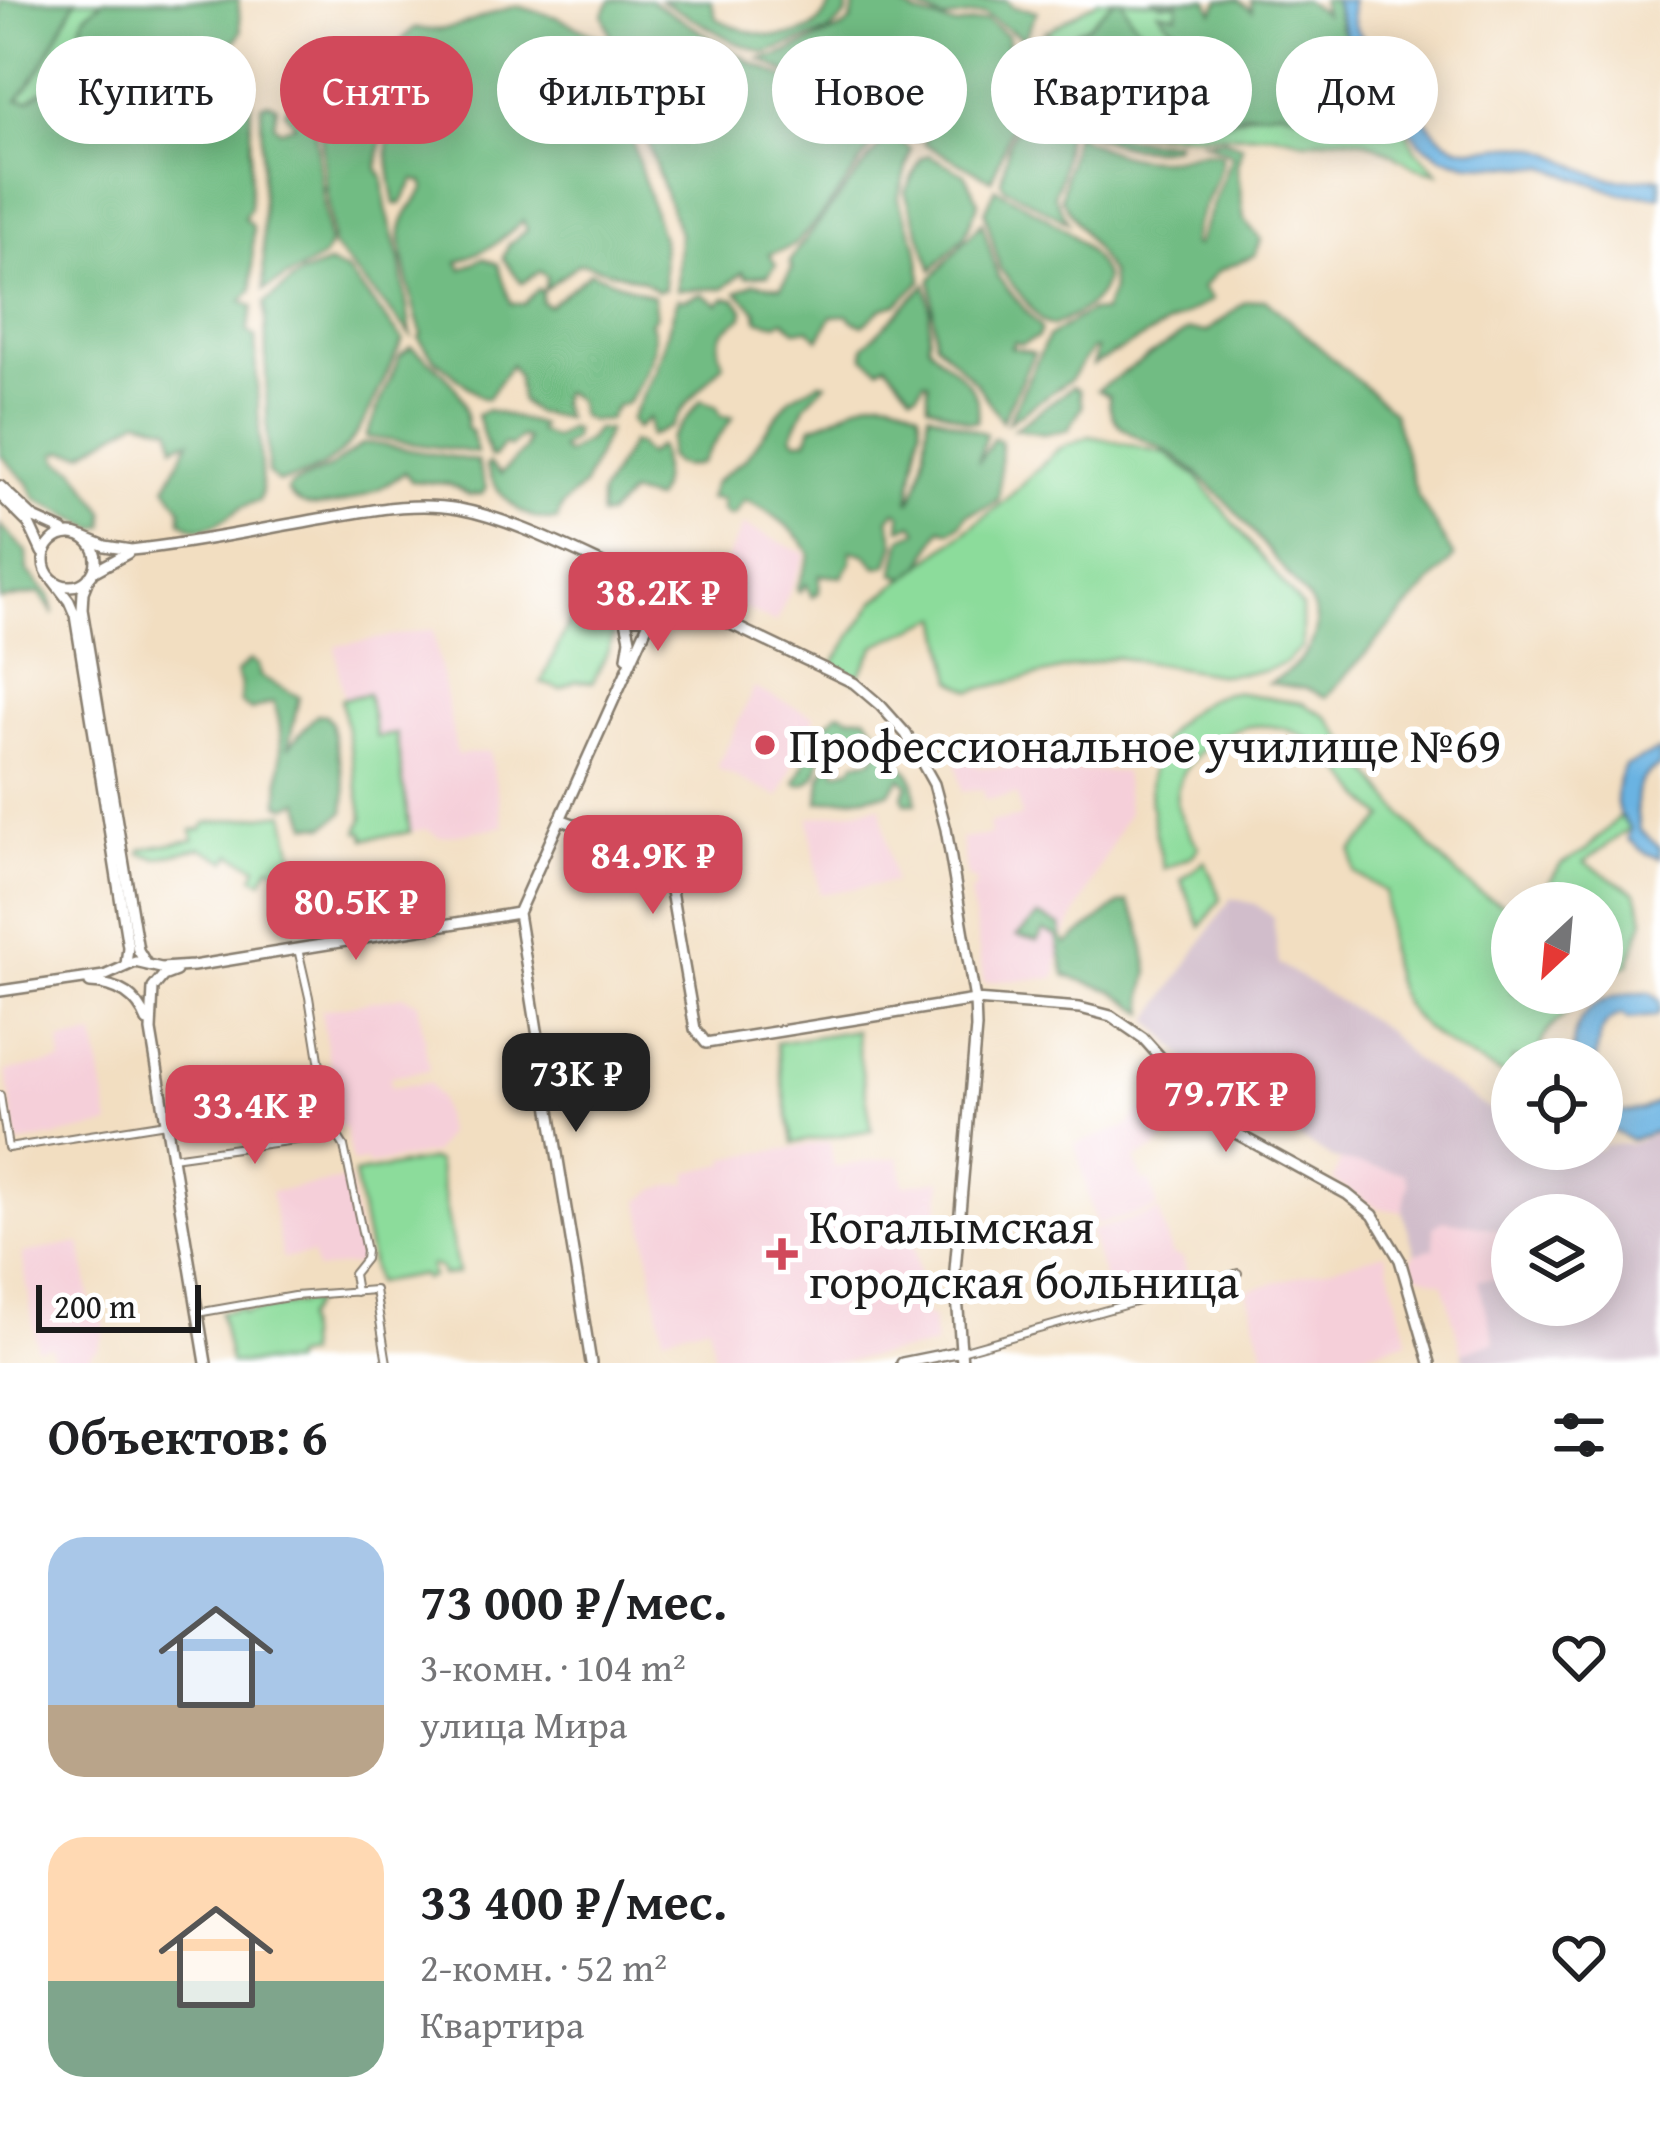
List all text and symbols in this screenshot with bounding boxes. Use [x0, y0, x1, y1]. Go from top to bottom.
chip: Купить [36, 36, 256, 144]
chip: Снять [280, 36, 473, 144]
chip: Фильтры [497, 36, 748, 144]
chip: Новое [772, 36, 967, 144]
chip: Квартира [991, 36, 1252, 144]
chip: Дом [1276, 36, 1438, 144]
pin: 38.2K ₽ [547, 552, 769, 654]
text: 38.2K ₽ [595, 562, 721, 619]
place label: Профессиональное училище №69 [789, 709, 1501, 780]
marker: Профессиональное училище №69 [752, 732, 778, 758]
pin: 84.9K ₽ [542, 815, 764, 917]
text: 84.9K ₽ [590, 825, 716, 882]
pin: 80.5K ₽ [245, 861, 467, 963]
text: 80.5K ₽ [293, 871, 419, 928]
north arrow [1491, 882, 1623, 1014]
map controls [1491, 882, 1623, 1326]
pin: 73K ₽ [492, 1033, 660, 1135]
button: locate [1491, 1038, 1623, 1170]
text: 73K ₽ [529, 1043, 623, 1100]
pin: 79.7K ₽ [1115, 1053, 1337, 1155]
text: 79.7K ₽ [1163, 1063, 1289, 1120]
pin: 33.4K ₽ [144, 1065, 366, 1167]
text: 33.4K ₽ [192, 1075, 318, 1132]
place label: Когалымская городская больница [809, 1190, 1239, 1316]
button: layers [1491, 1194, 1623, 1326]
marker: Когалымская городская больница [766, 1238, 798, 1270]
scale bar [36, 1279, 201, 1332]
text: 200 m [54, 1282, 136, 1330]
text: Объектов: 6 [48, 1398, 328, 1473]
icon: filters [1546, 1402, 1612, 1468]
text: 73 000 ₽/мес. [420, 1563, 727, 1638]
icon: home [144, 1585, 288, 1729]
icon: heart [1546, 1624, 1612, 1690]
text: 3-комн. · 104 m² [420, 1638, 686, 1695]
text: улица Мира [420, 1695, 627, 1752]
text: 33 400 ₽/мес. [420, 1863, 727, 1938]
icon: home [144, 1885, 288, 2029]
icon: heart [1546, 1924, 1612, 1990]
text: 2-комн. · 52 m² [420, 1938, 667, 1995]
text: Квартира [420, 1995, 584, 2052]

